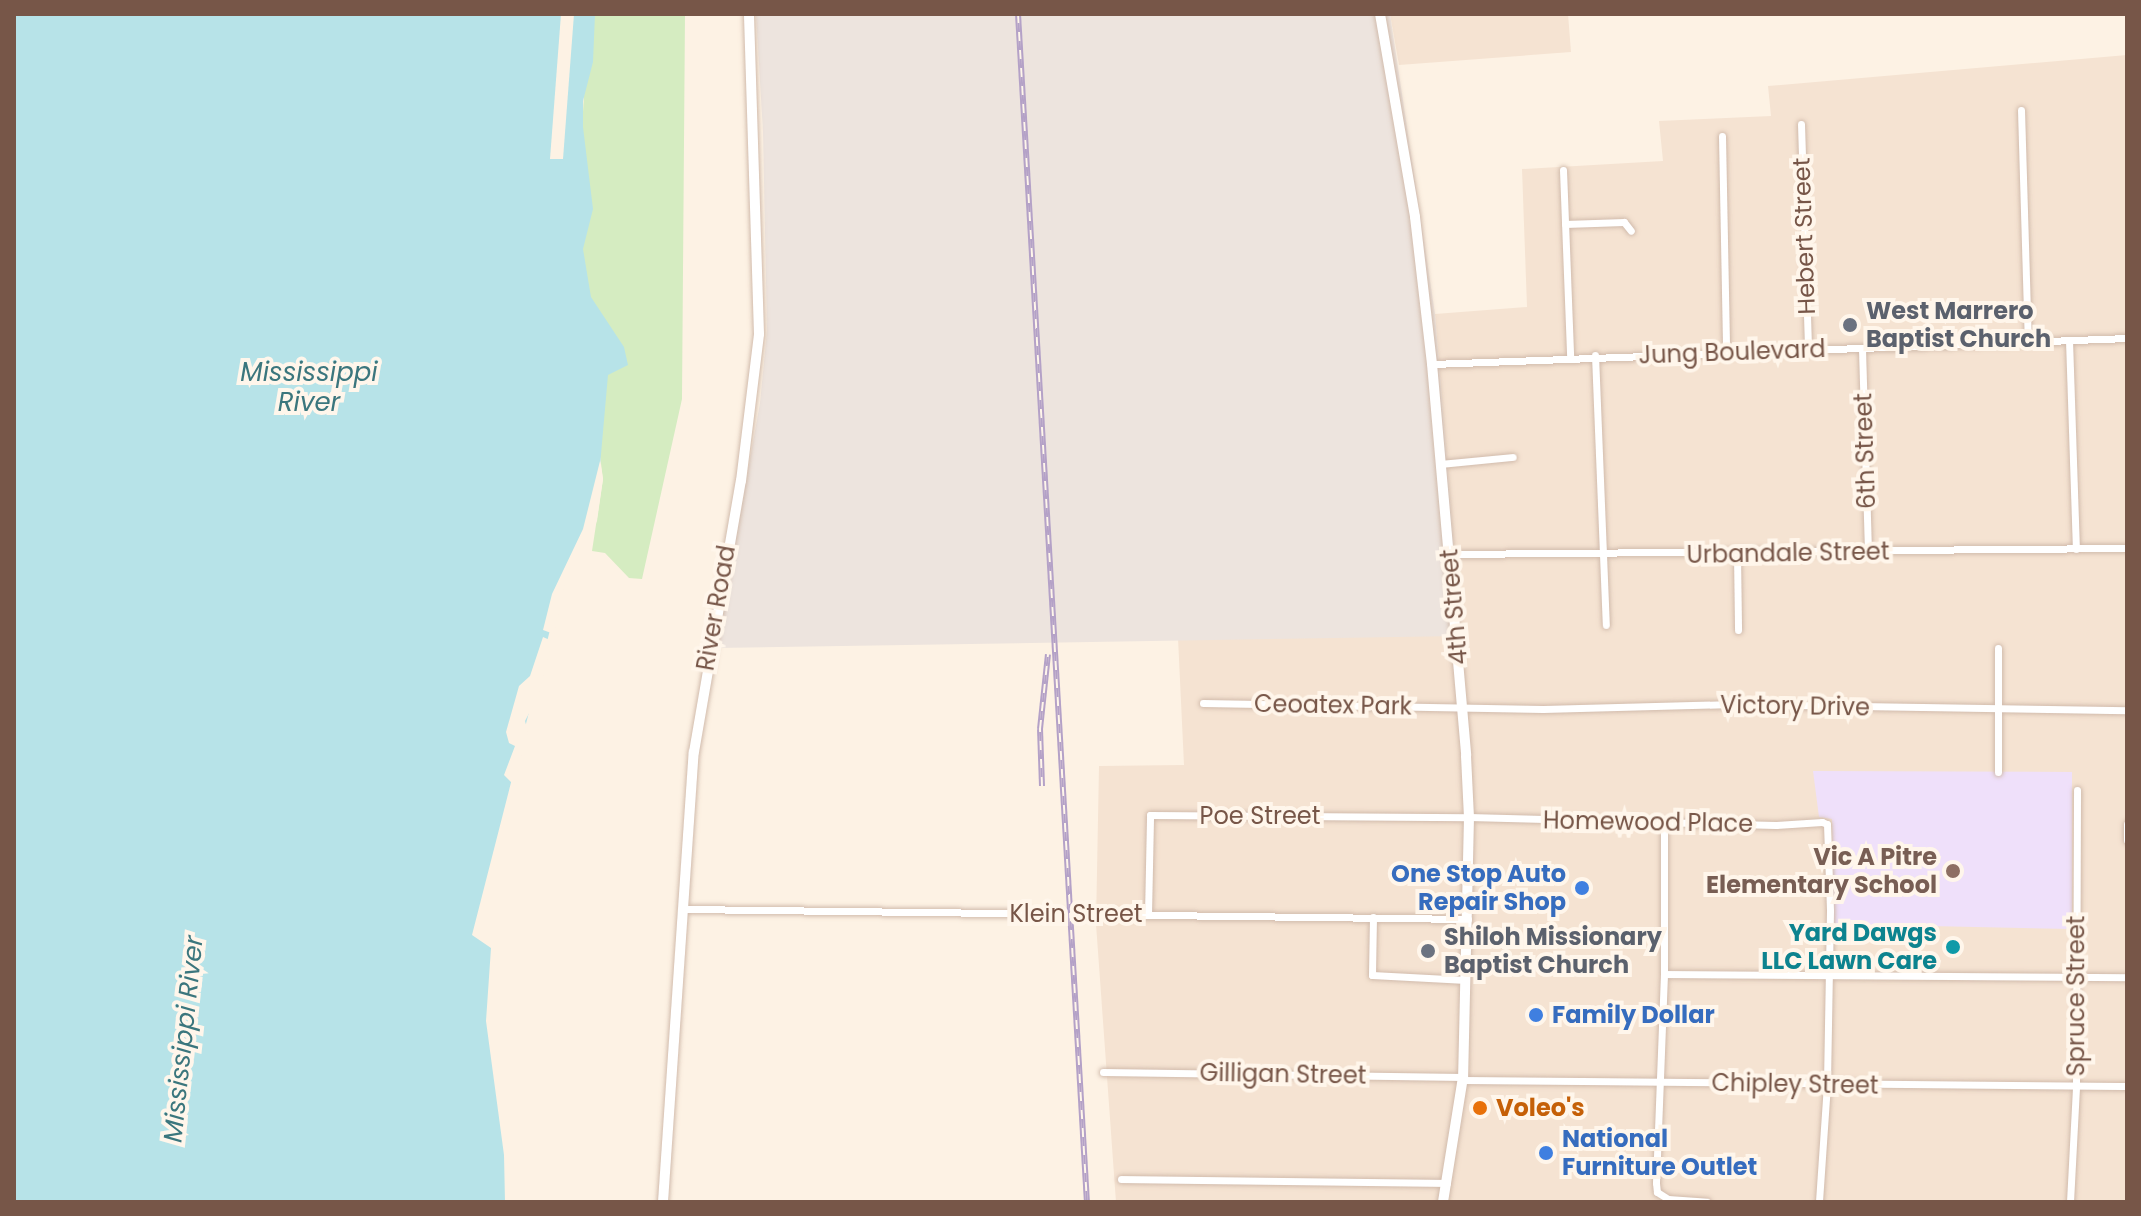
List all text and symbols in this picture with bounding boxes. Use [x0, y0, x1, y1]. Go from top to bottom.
street label: Hebert Street [1787, 157, 1821, 315]
place label: West Marrero Baptist Church [1866, 297, 2051, 353]
marker: West Marrero Baptist Church [1841, 316, 1859, 334]
street label: Jung Boulevard [1638, 334, 1826, 370]
water label: Mississippi River [240, 357, 378, 418]
street label: 6th Street [1849, 393, 1881, 509]
street label: Urbandale Street [1686, 537, 1890, 569]
street label: River Road [691, 543, 741, 673]
street label: 4th Street [1435, 548, 1473, 666]
street label: Ceoatex Park [1254, 689, 1412, 721]
street label: Victory Drive [1720, 690, 1870, 722]
street label: Poe Street [1200, 802, 1320, 830]
street label: Homewood Place [1543, 806, 1753, 838]
place label: Vic A Pitre Elementary School [1706, 843, 1937, 899]
place label: One Stop Auto Repair Shop [1391, 860, 1566, 916]
marker: Vic A Pitre Elementary School [1944, 862, 1962, 880]
marker: One Stop Auto Repair Shop [1573, 879, 1591, 897]
street label: Klein Street [1009, 900, 1143, 928]
street label: Spruce Street [2062, 916, 2090, 1076]
place label: Yard Dawgs LLC Lawn Care [1761, 919, 1937, 975]
place label: Shiloh Missionary Baptist Church [1444, 923, 1662, 979]
water label: Mississippi River [158, 934, 210, 1144]
marker: Yard Dawgs LLC Lawn Care [1944, 938, 1962, 956]
marker: Shiloh Missionary Baptist Church [1419, 942, 1437, 960]
place label: Family Dollar [1552, 1001, 1715, 1029]
marker: Family Dollar [1527, 1006, 1545, 1024]
street label: Gilligan Street [1199, 1058, 1367, 1090]
street label: Chipley Street [1711, 1068, 1879, 1100]
place label: Voleo's [1496, 1094, 1585, 1122]
marker: Voleo's [1471, 1099, 1489, 1117]
place label: National Furniture Outlet [1562, 1125, 1757, 1181]
marker: National Furniture Outlet [1537, 1144, 1555, 1162]

